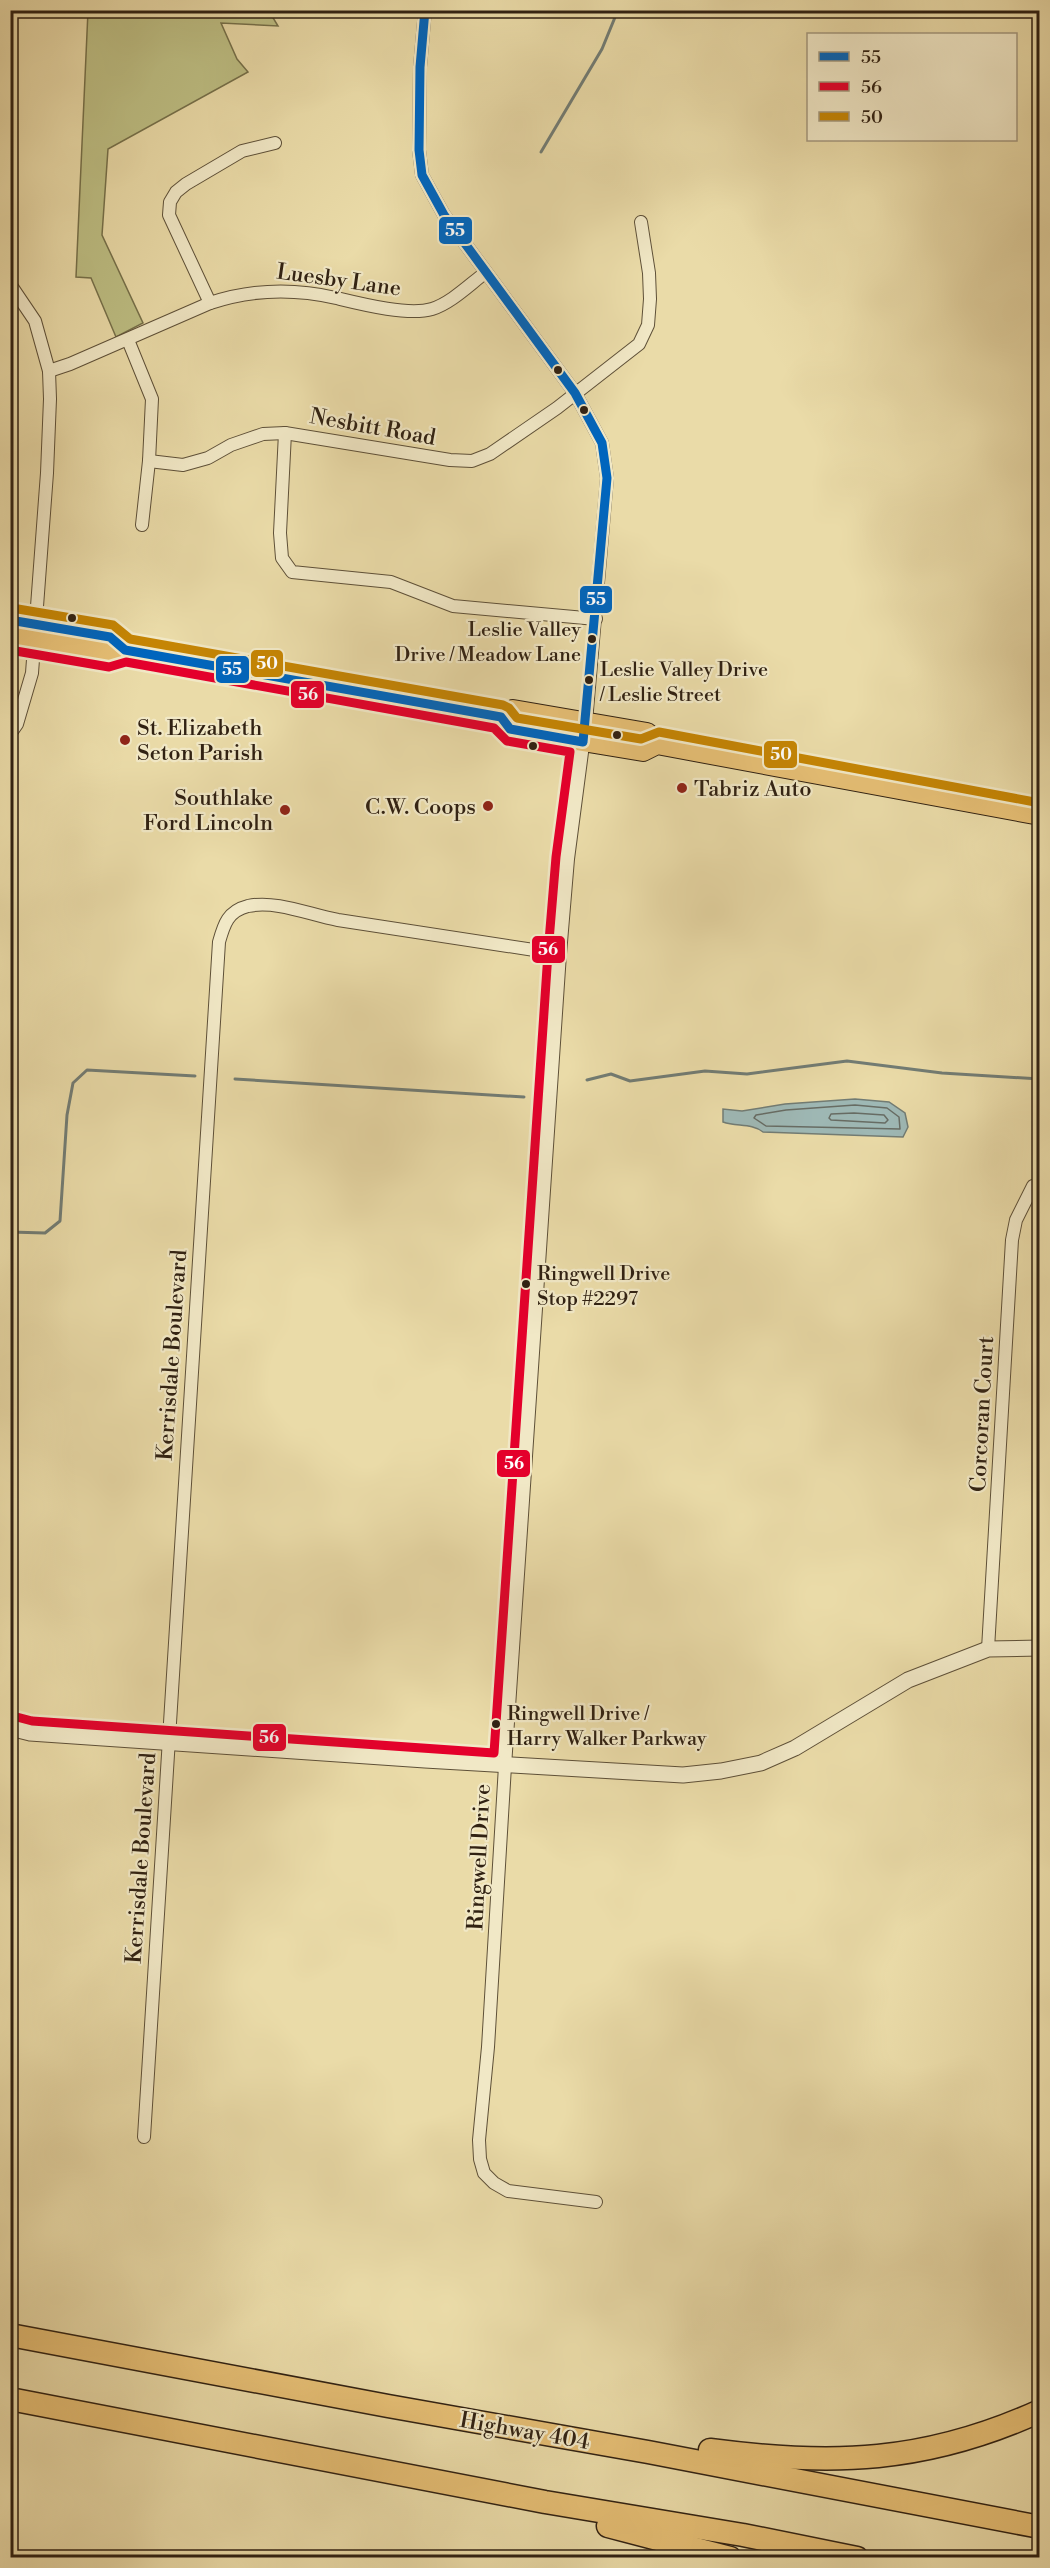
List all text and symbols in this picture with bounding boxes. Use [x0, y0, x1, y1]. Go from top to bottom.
legend [807, 33, 1017, 141]
text: 55 [861, 46, 881, 69]
text: 56 [861, 76, 882, 99]
text: 50 [861, 106, 883, 129]
line badge: 55 [438, 216, 473, 245]
text: 55 [445, 221, 465, 241]
street label: Luesby Lane [275, 258, 403, 303]
unlabelled marker [552, 364, 564, 376]
street label: Nesbitt Road [308, 403, 438, 452]
unlabelled marker [578, 404, 590, 416]
line badge: 55 [579, 585, 613, 614]
text: 55 [586, 590, 606, 610]
unlabelled marker [66, 612, 78, 624]
place label: Leslie Valley Drive / Meadow Lane [395, 618, 581, 668]
marker: Leslie Valley Drive / Meadow Lane [586, 633, 598, 645]
line badge: 50 [250, 649, 284, 678]
text: 50 [256, 654, 278, 674]
line badge: 55 [215, 655, 250, 684]
place label: Leslie Valley Drive / Leslie Street [599, 658, 768, 708]
text: 55 [222, 660, 242, 680]
marker: Leslie Valley Drive / Leslie Street [583, 674, 595, 686]
line badge: 56 [290, 680, 325, 709]
text: 56 [298, 685, 318, 705]
place label: St. Elizabeth Seton Parish [137, 715, 263, 767]
unlabelled marker [611, 729, 623, 741]
marker: St. Elizabeth Seton Parish [118, 733, 132, 747]
unlabelled marker [527, 740, 539, 752]
line badge: 50 [763, 740, 798, 769]
text: 50 [770, 745, 792, 765]
place label: Tabriz Auto [694, 776, 812, 803]
marker: Tabriz Auto [675, 781, 689, 795]
place label: Southlake Ford Lincoln [143, 785, 273, 837]
place label: C.W. Coops [365, 794, 476, 821]
marker: C.W. Coops [481, 799, 495, 813]
marker: Southlake Ford Lincoln [278, 803, 292, 817]
line badge: 56 [531, 935, 566, 964]
text: 56 [538, 940, 558, 960]
street label: Kerrisdale Boulevard [152, 1248, 193, 1461]
place label: Ringwell Drive Stop #2297 [537, 1262, 670, 1312]
marker: Ringwell Drive Stop #2297 [520, 1278, 532, 1290]
street label: Corcoran Court [965, 1335, 1000, 1493]
line badge: 56 [496, 1449, 531, 1478]
text: 56 [504, 1454, 524, 1474]
place label: Ringwell Drive / Harry Walker Parkway [507, 1702, 707, 1752]
marker: Ringwell Drive / Harry Walker Parkway [490, 1718, 502, 1730]
line badge: 56 [252, 1723, 287, 1752]
text: 56 [259, 1728, 279, 1748]
street label: Kerrisdale Boulevard [121, 1751, 162, 1964]
street label: Ringwell Drive [462, 1783, 497, 1931]
street label: Highway 404 [458, 2407, 592, 2456]

